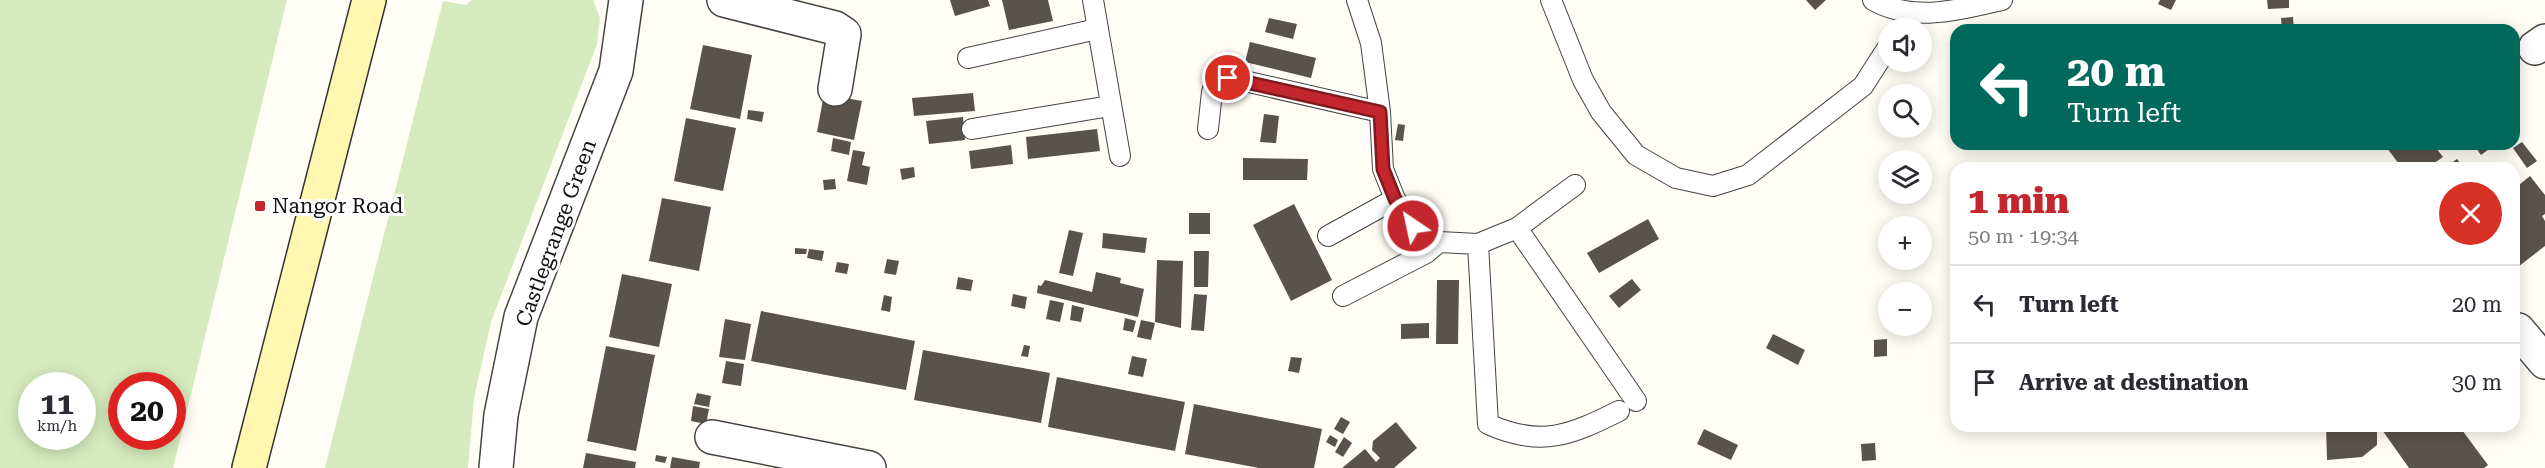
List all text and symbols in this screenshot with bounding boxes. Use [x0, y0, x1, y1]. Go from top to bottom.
map controls [1878, 18, 1932, 336]
button: sound [1878, 18, 1932, 72]
text: 20 m [2067, 47, 2165, 96]
icon: left [1968, 48, 2046, 126]
pin [1202, 52, 1253, 103]
icon: arrive [1211, 61, 1244, 94]
button: search [1878, 84, 1932, 138]
text: Turn left [2067, 97, 2181, 129]
street label: Castlegrange Green [511, 136, 601, 330]
button: layers [1878, 150, 1932, 204]
text: 1 min [1968, 180, 2069, 222]
button: close [2439, 182, 2502, 245]
place label: Nangor Road [272, 194, 404, 218]
position arrow [1381, 194, 1445, 258]
marker: Nangor Road [253, 199, 267, 213]
button: + [1878, 216, 1932, 270]
text: 50 m · 19:34 [1968, 224, 2079, 248]
button: − [1878, 282, 1932, 336]
icon: left [1968, 288, 2001, 321]
text: Turn left [2019, 292, 2119, 317]
text: 20 m [2452, 292, 2502, 317]
icon: arrive [1968, 366, 2001, 399]
text: Arrive at destination [2019, 370, 2248, 395]
text: 30 m [2452, 370, 2502, 395]
speed limit sign: 20 [108, 372, 186, 450]
text: 11 [40, 386, 74, 421]
text: km/h [37, 417, 77, 435]

